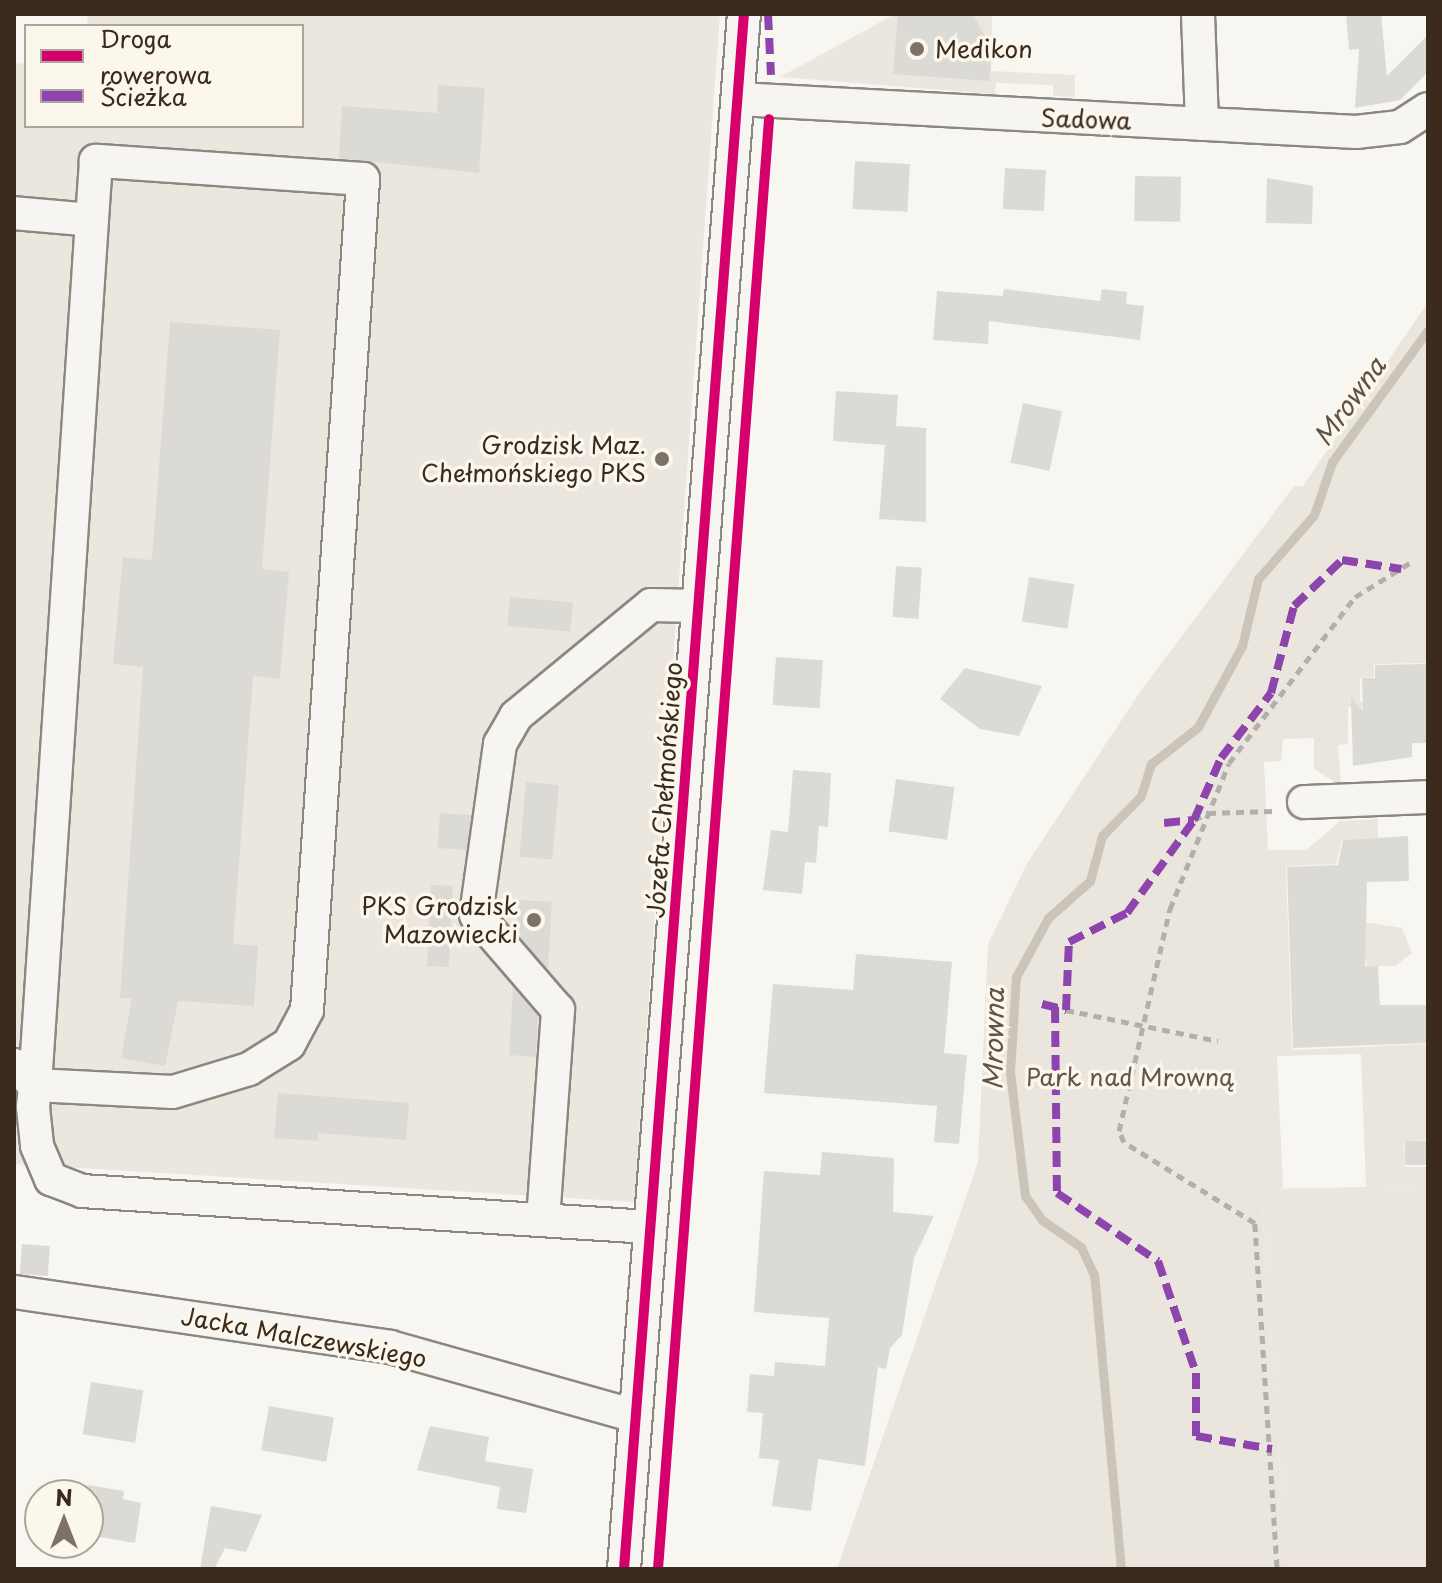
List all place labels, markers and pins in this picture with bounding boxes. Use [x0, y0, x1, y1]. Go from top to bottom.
place label: Medikon [935, 35, 1033, 63]
marker: Medikon [906, 38, 928, 60]
place label: Grodzisk Maz. Chełmońskiego PKS [419, 431, 646, 487]
marker: Grodzisk Maz. Chełmońskiego PKS [653, 450, 671, 468]
place label: PKS Grodzisk Mazowiecki [361, 892, 518, 948]
marker: PKS Grodzisk Mazowiecki [525, 911, 543, 929]

